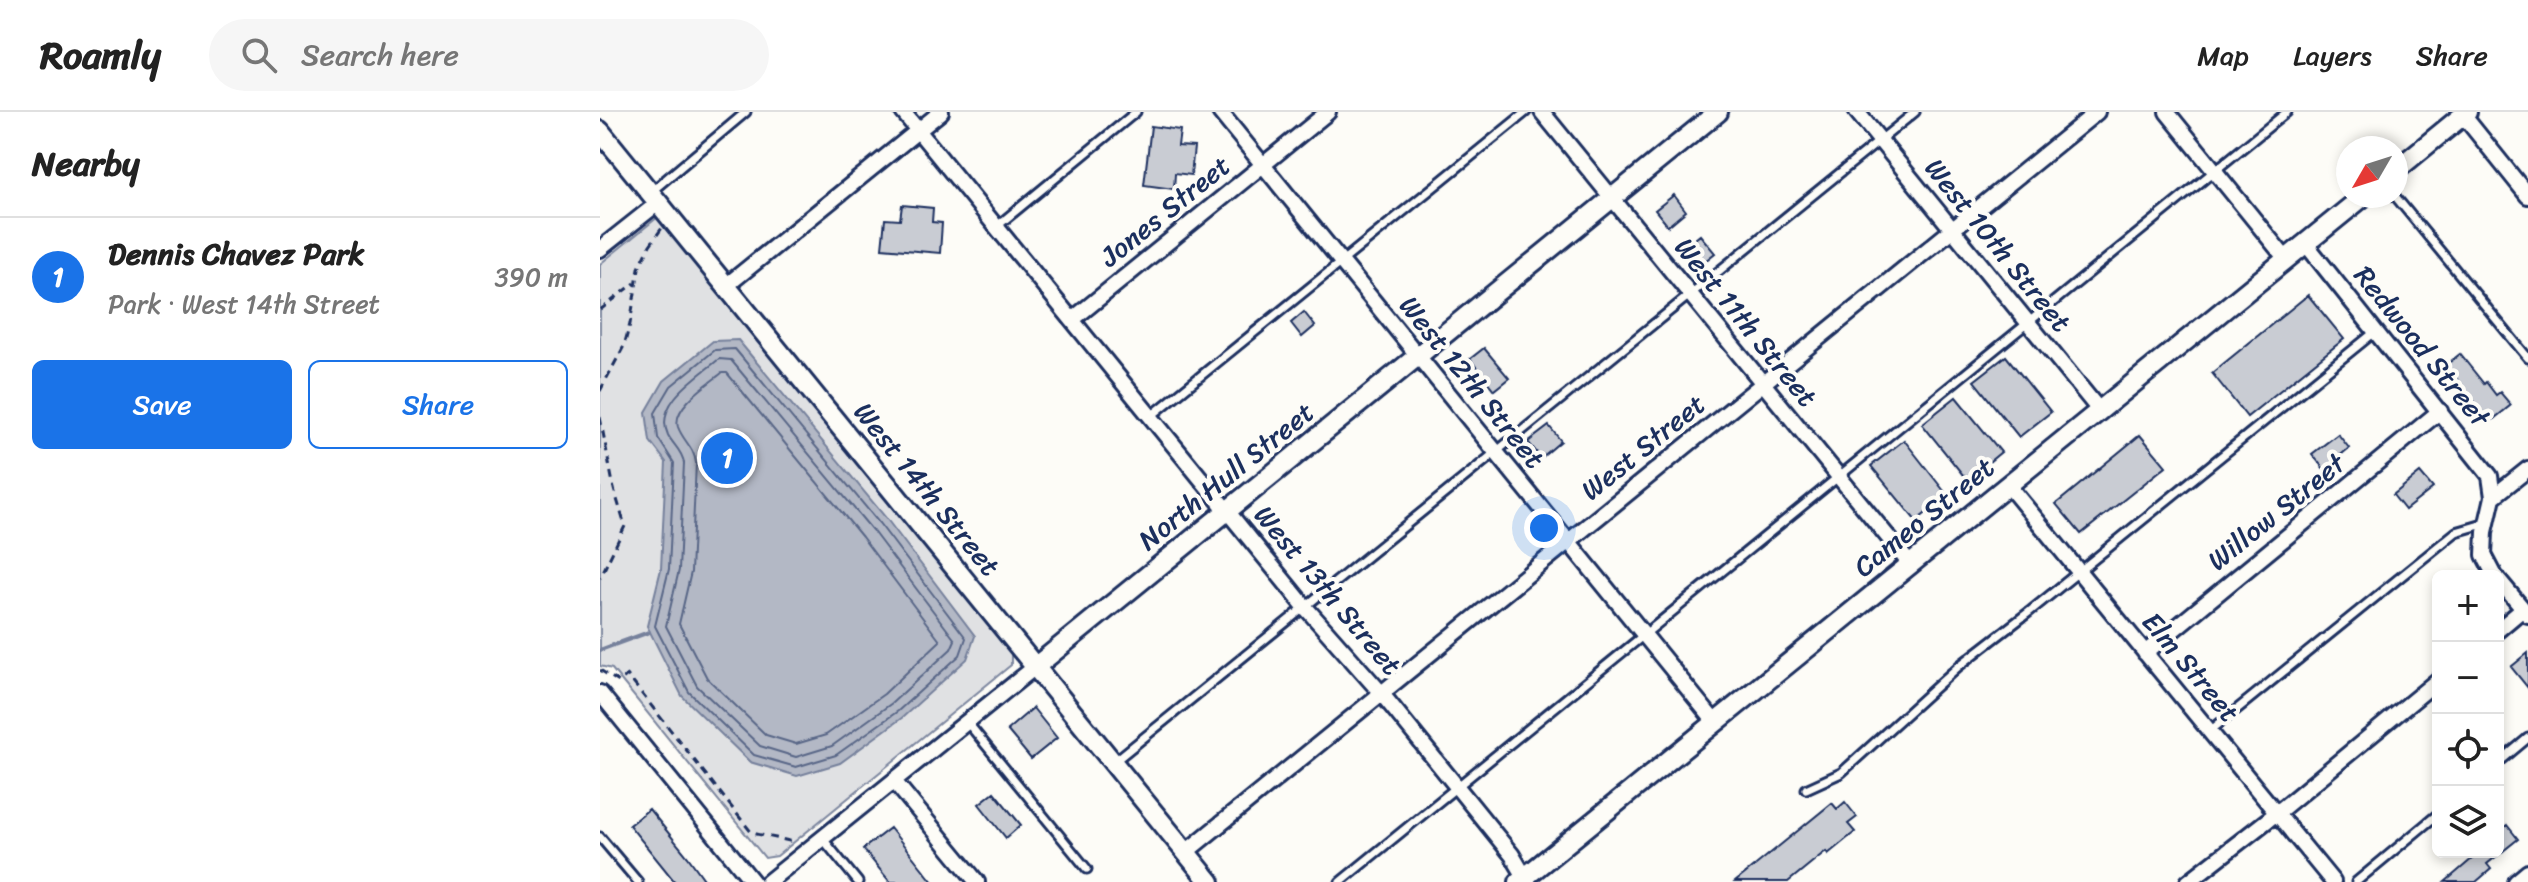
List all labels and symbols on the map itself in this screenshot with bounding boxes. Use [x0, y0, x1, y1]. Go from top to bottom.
north arrow [2336, 136, 2408, 208]
street label: Jones Street [1088, 142, 1242, 280]
street label: West 10th Street [1912, 147, 2084, 343]
street label: West 11th Street [1662, 226, 1830, 418]
street label: Redwood Street [2341, 254, 2504, 439]
street label: West 12th Street [1386, 284, 1558, 480]
street label: West Street [1569, 381, 1717, 513]
street label: North Hull Street [1127, 389, 1325, 563]
street label: West 14th Street [841, 391, 1013, 587]
pin: 1 [701, 428, 753, 488]
street label: Willow Street [2196, 439, 2357, 583]
street label: Cameo Street [1842, 444, 2006, 590]
street label: West 13th Street [1241, 493, 1415, 687]
your location [1524, 508, 1564, 548]
street label: Elm Street [2129, 600, 2253, 734]

